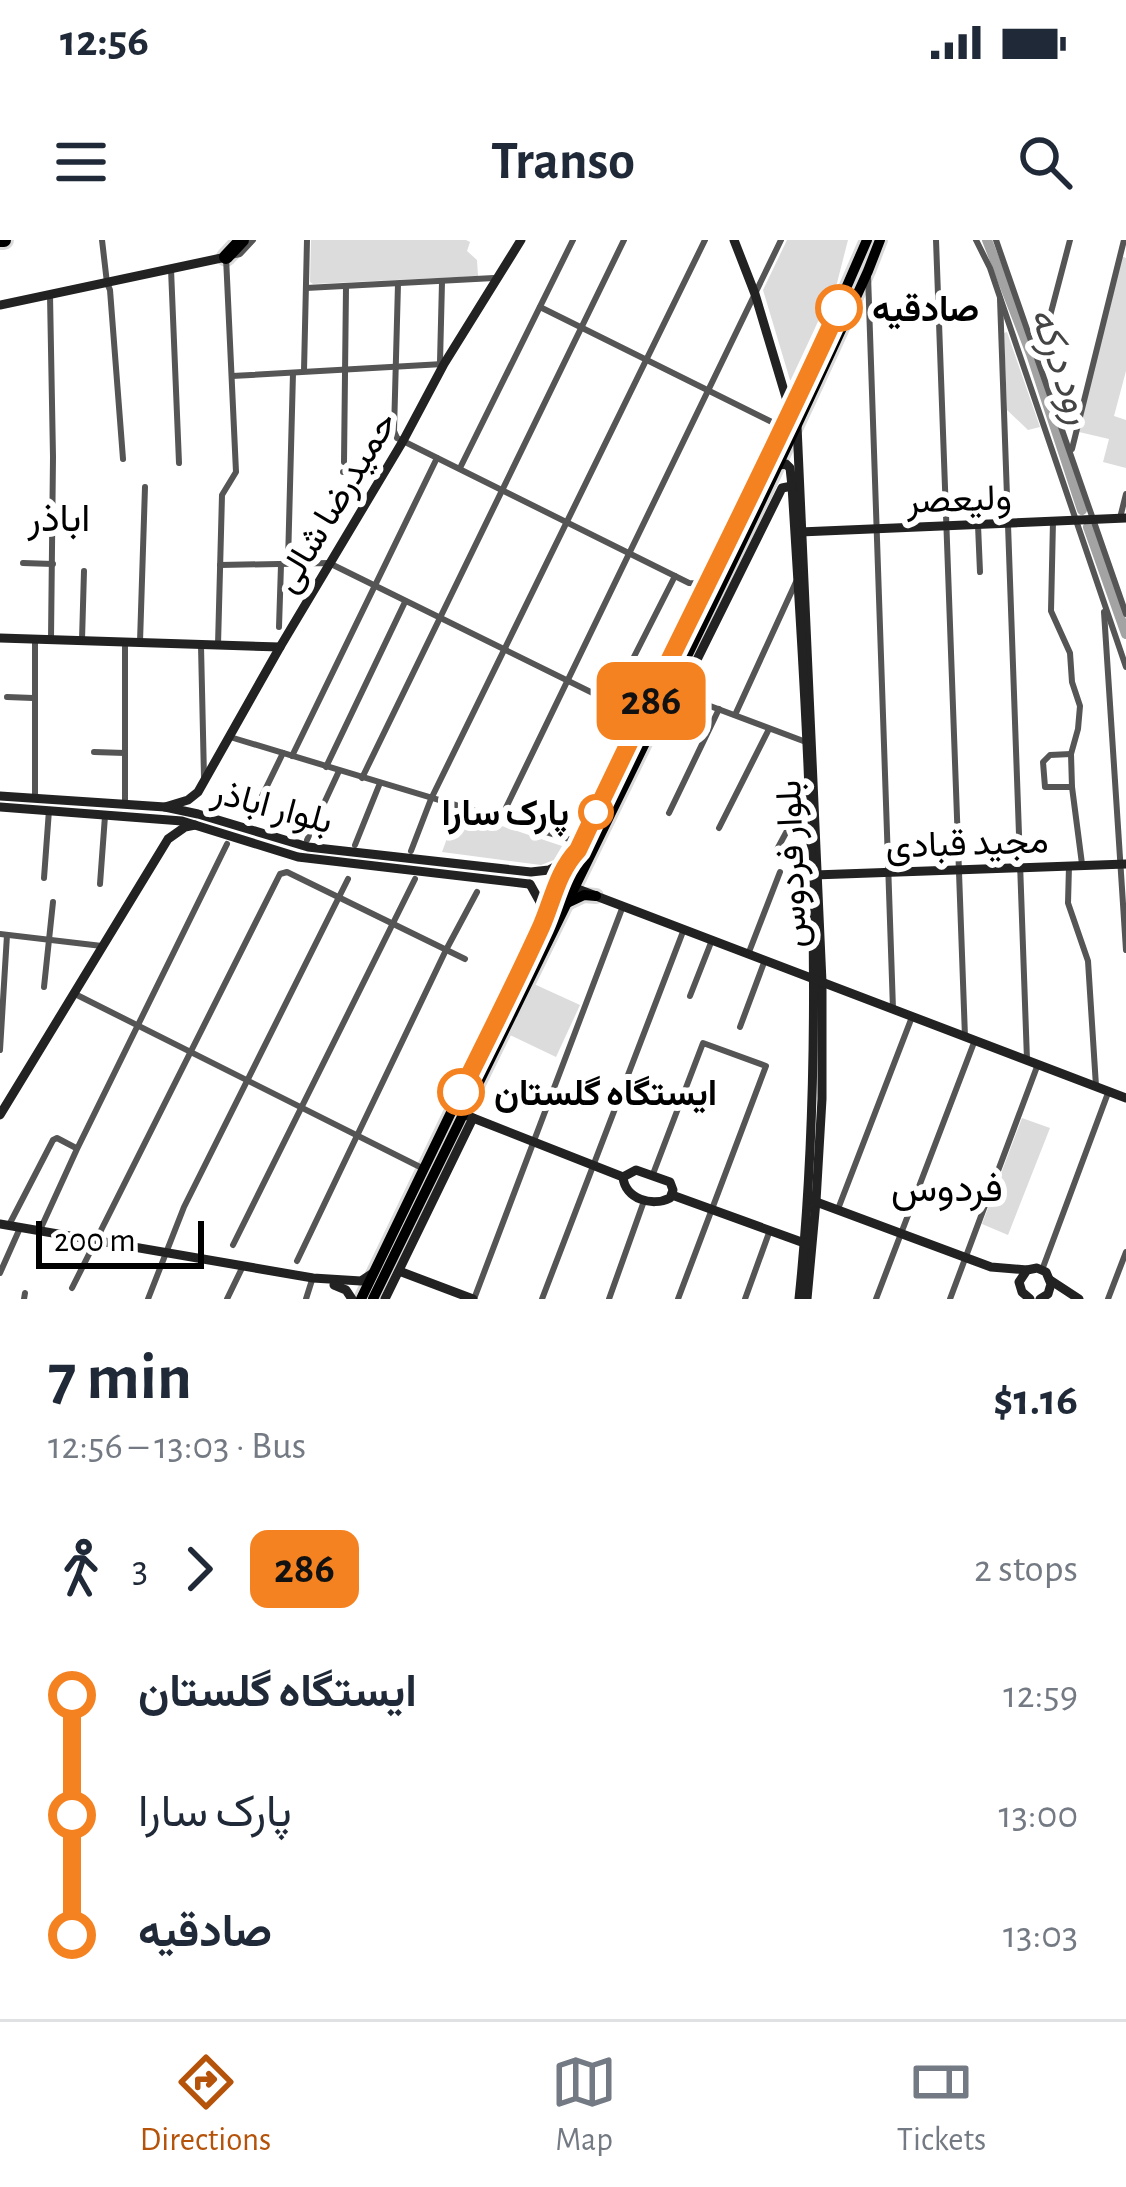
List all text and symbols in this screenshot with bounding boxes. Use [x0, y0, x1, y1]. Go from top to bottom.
text: 12:56 [60, 19, 149, 64]
icon: menu [48, 129, 114, 195]
icon: search [1012, 129, 1078, 195]
text: Transo [491, 135, 635, 189]
marker: صادقیه [817, 286, 861, 330]
place label: صادقیه [872, 292, 979, 330]
water label: رود درکه [1020, 303, 1099, 430]
street label: حمیدرضا شالی [268, 406, 406, 600]
street label: ولیعصر [905, 480, 1012, 523]
district label: اباذر [27, 500, 90, 542]
line badge: 286 [582, 662, 720, 740]
text: 286 [621, 680, 681, 722]
street label: بلوار اباذر [207, 773, 336, 843]
street label: بلوار فردوس [771, 779, 816, 949]
place label: پارک سارا [442, 796, 569, 837]
marker: پارک سارا [580, 796, 612, 828]
street label: مجید قبادی [885, 823, 1049, 867]
marker: ایستگاه گلستان [439, 1070, 483, 1114]
place label: ایستگاه گلستان [494, 1075, 717, 1114]
district label: فردوس [891, 1170, 1003, 1212]
scale bar [36, 1215, 204, 1268]
text: 200 m [54, 1225, 136, 1258]
text: 7 min [48, 1345, 192, 1411]
text: $1.16 [993, 1378, 1078, 1423]
text: 12:56 – 13:03 · Bus [48, 1427, 306, 1466]
icon: walk [48, 1536, 114, 1602]
icon: forward [166, 1536, 232, 1602]
text: 286 [274, 1548, 335, 1590]
text: 3 [132, 1550, 148, 1589]
text: 2 stops [974, 1550, 1078, 1589]
text: ایستگاه گلستان [138, 1670, 417, 1715]
text: 12:59 [1003, 1676, 1078, 1715]
text: پارک سارا [138, 1790, 292, 1835]
text: 13:00 [998, 1796, 1078, 1835]
text: صادقیه [138, 1910, 272, 1955]
text: 13:03 [1003, 1916, 1078, 1955]
tab: Directions [140, 2049, 271, 2161]
tab: Map [551, 2049, 617, 2161]
tab: Tickets [897, 2049, 986, 2161]

